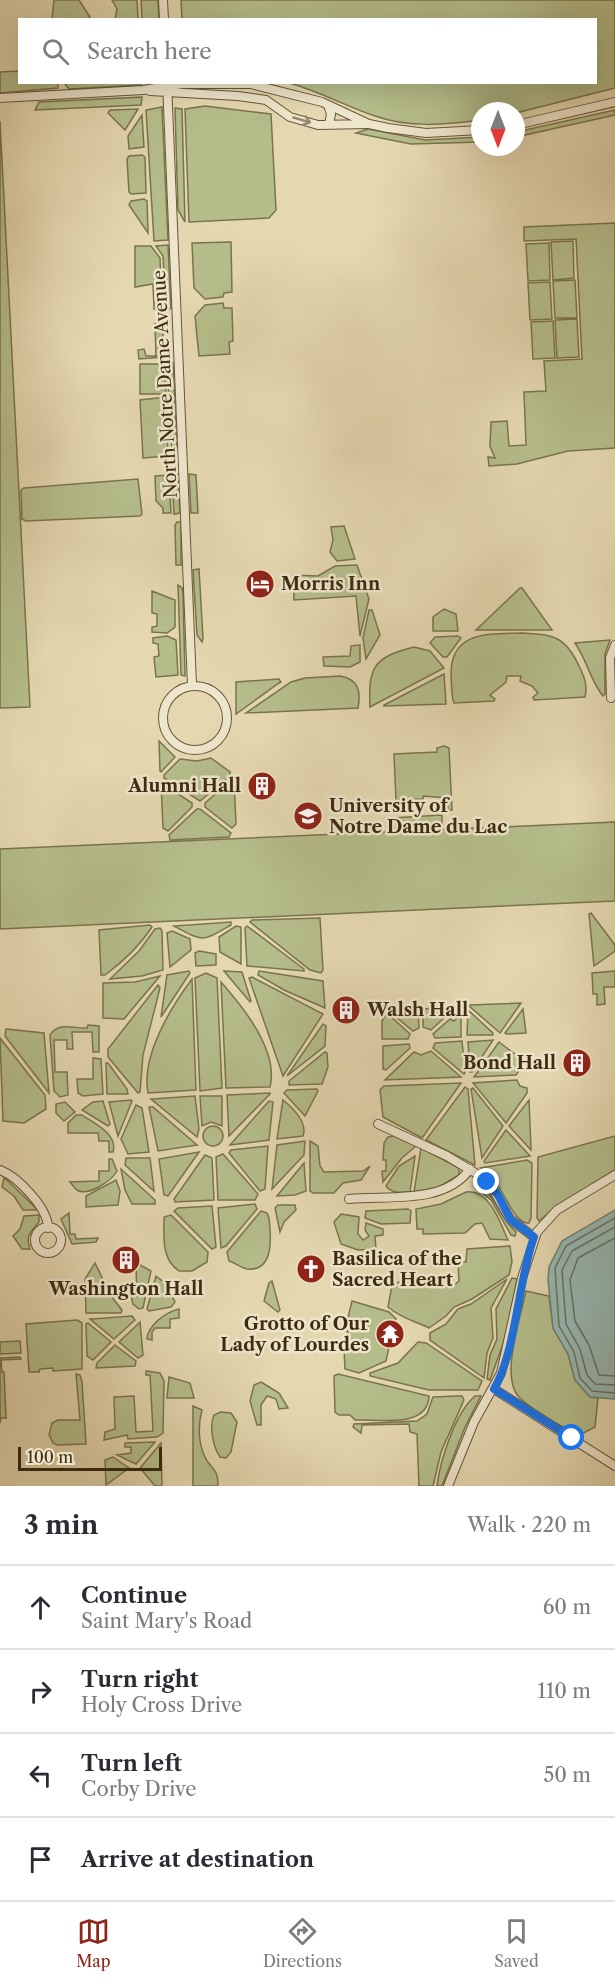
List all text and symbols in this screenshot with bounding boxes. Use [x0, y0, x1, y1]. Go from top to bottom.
search box [18, 18, 597, 84]
icon: search [39, 35, 72, 68]
text: Search here [87, 38, 212, 65]
north arrow [471, 102, 525, 156]
one-way arrow [292, 115, 311, 126]
street label: North Notre Dame Avenue [148, 269, 182, 499]
hotel icon: Morris Inn [244, 568, 276, 600]
place label: Morris Inn [281, 573, 381, 595]
building icon: Alumni Hall [246, 770, 278, 802]
place label: Alumni Hall [127, 775, 241, 797]
place label: University of Notre Dame du Lac [329, 795, 507, 838]
school or university icon: University of Notre Dame du Lac [292, 800, 324, 832]
building icon: Walsh Hall [330, 994, 362, 1026]
place label: Walsh Hall [366, 999, 468, 1021]
building icon: Bond Hall [561, 1047, 593, 1079]
place label: Bond Hall [463, 1052, 556, 1074]
route end [473, 1168, 499, 1194]
building icon: Washington Hall [110, 1244, 142, 1276]
place label: Basilica of the Sacred Heart [332, 1248, 462, 1291]
church icon: Basilica of the Sacred Heart [295, 1253, 327, 1285]
place label: Washington Hall [47, 1278, 204, 1300]
place label: Grotto of Our Lady of Lourdes [220, 1313, 369, 1356]
temple icon: Grotto of Our Lady of Lourdes [374, 1318, 406, 1350]
route start [558, 1424, 584, 1450]
scale bar [18, 1444, 162, 1472]
text: 100 m [27, 1447, 73, 1467]
text: 3 min [24, 1509, 98, 1541]
text: Walk · 220 m [467, 1513, 591, 1537]
text: Continue [81, 1582, 187, 1609]
icon: ahead [24, 1591, 57, 1624]
text: 60 m [543, 1595, 591, 1619]
text: Saint Mary's Road [81, 1609, 252, 1633]
text: Turn right [81, 1666, 199, 1693]
icon: right [24, 1675, 57, 1708]
text: 110 m [538, 1679, 591, 1703]
text: Holy Cross Drive [81, 1693, 242, 1717]
text: Turn left [81, 1750, 182, 1777]
icon: left [24, 1759, 57, 1792]
text: 50 m [544, 1763, 591, 1787]
text: Corby Drive [81, 1777, 197, 1801]
icon: arrive [24, 1843, 57, 1876]
text: Arrive at destination [81, 1846, 314, 1873]
tab: Map [76, 1915, 111, 1971]
tab: Directions [263, 1915, 342, 1971]
tab: Saved [494, 1915, 539, 1971]

